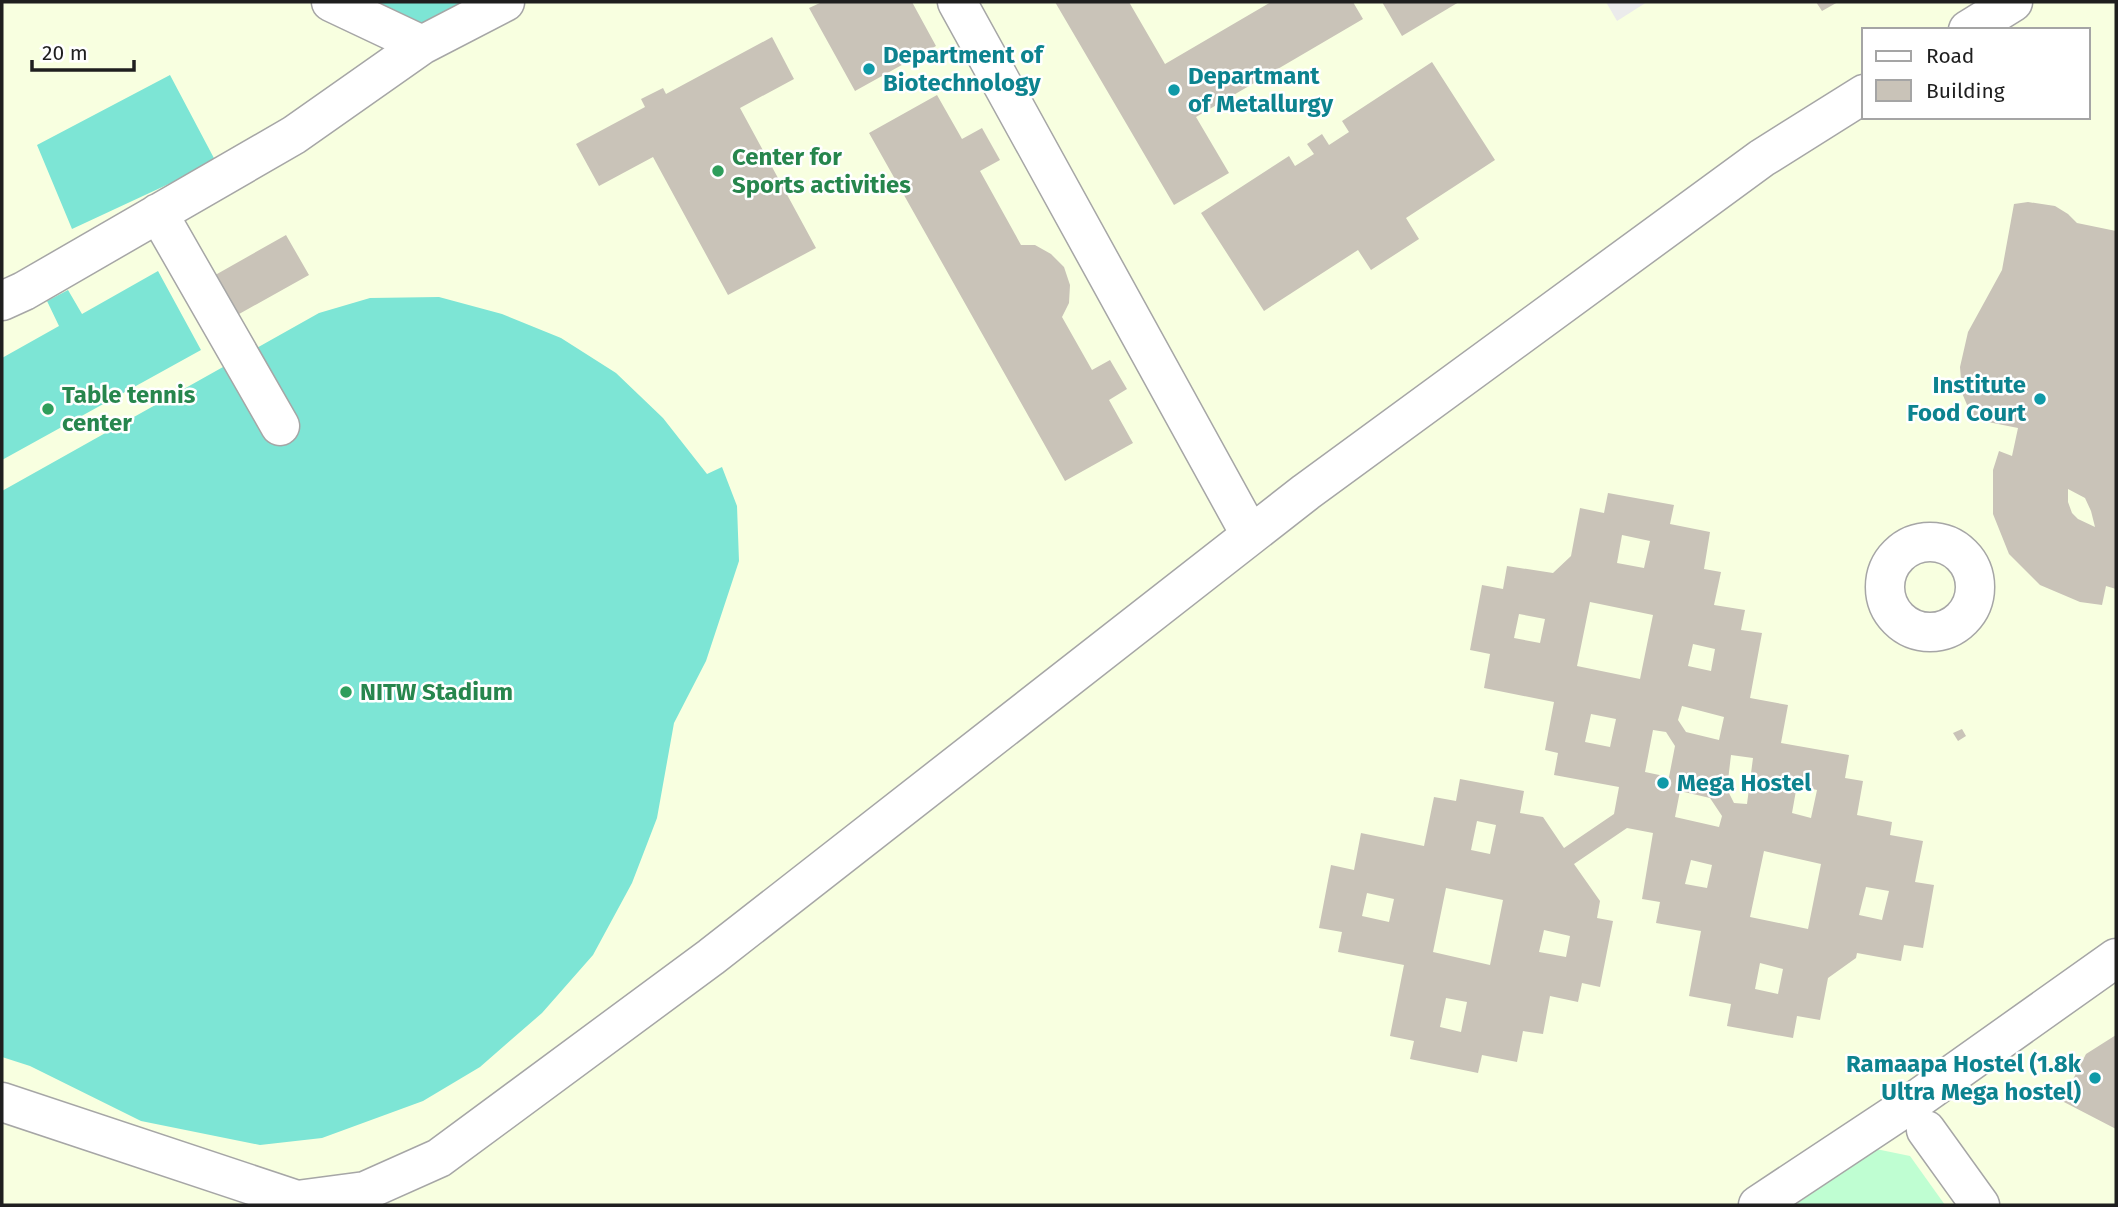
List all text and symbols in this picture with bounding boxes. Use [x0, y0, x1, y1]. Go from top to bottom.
scale bar [32, 28, 133, 72]
legend [1862, 28, 2090, 119]
text: 20 m [42, 40, 88, 66]
place label: Department of Biotechnology [883, 41, 1045, 97]
text: Road [1926, 43, 1974, 69]
marker: Department of Biotechnology [861, 61, 877, 77]
place label: Departmant of Metallurgy [1188, 62, 1334, 118]
text: Building [1926, 78, 2005, 104]
marker: Departmant of Metallurgy [1166, 82, 1182, 98]
place label: Center for Sports activities [732, 143, 911, 199]
marker: Center for Sports activities [710, 163, 726, 179]
place label: Institute Food Court [1907, 371, 2027, 427]
place label: Table tennis center [62, 381, 196, 437]
marker: Institute Food Court [2032, 391, 2048, 407]
marker: Table tennis center [40, 401, 56, 417]
place label: NITW Stadium [360, 678, 513, 706]
marker: NITW Stadium [338, 684, 354, 700]
place label: Mega Hostel [1677, 769, 1812, 797]
marker: Mega Hostel [1655, 775, 1671, 791]
place label: Ramaapa Hostel (1.8k Ultra Mega hostel) [1846, 1050, 2082, 1106]
marker: Ramaapa Hostel (1.8k Ultra Mega hostel) [2087, 1070, 2103, 1086]

